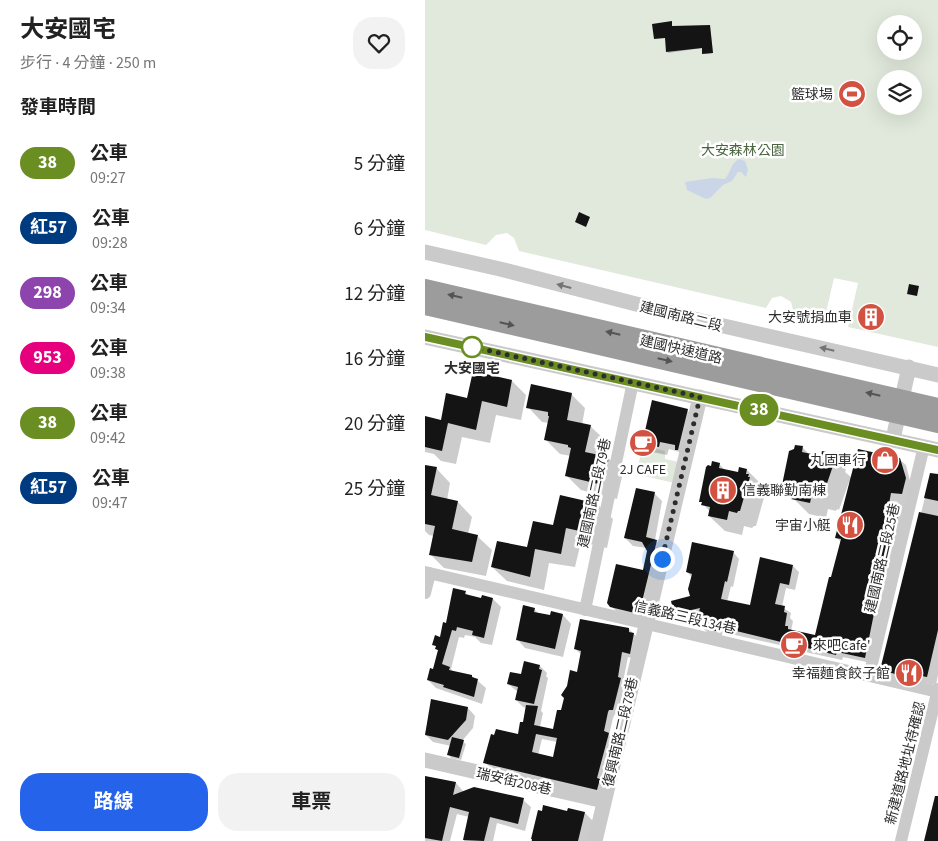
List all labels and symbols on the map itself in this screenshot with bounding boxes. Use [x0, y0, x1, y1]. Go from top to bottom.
sports icon: 籃球場 [837, 79, 867, 109]
place label: 籃球場 [791, 85, 833, 105]
park label: 大安森林公園 [701, 141, 785, 161]
one-way arrow [556, 282, 571, 290]
one-way arrow [447, 292, 462, 300]
street label: 建國南路二段 [638, 297, 724, 337]
building icon: 大安號捐血車 [856, 302, 886, 332]
place label: 大安號捐血車 [768, 308, 852, 328]
one-way arrow [499, 320, 514, 328]
one-way arrow [605, 329, 620, 337]
street label: 建國快速道路 [638, 331, 724, 369]
marker: 大安國宅 [461, 336, 483, 358]
one-way arrow [819, 345, 834, 353]
one-way arrow [657, 356, 672, 364]
place label: 大安國宅 [444, 359, 500, 379]
one-way arrow [866, 390, 881, 398]
line badge: 38 [737, 394, 781, 426]
cafe icon: 2J CAFE [628, 428, 658, 458]
street label: 建國南路二段79巷 [574, 436, 616, 550]
shop icon: 丸固車行 [870, 445, 900, 475]
place label: 丸固車行 [810, 451, 866, 471]
place label: 2J CAFE [620, 460, 666, 480]
building icon: 信義聯勤南棟 [708, 475, 738, 505]
place label: 信義聯勤南棟 [742, 481, 826, 501]
street label: 建國南路二段25巷 [861, 501, 905, 615]
restaurant icon: 宇宙小艇 [835, 510, 865, 540]
place label: 宇宙小艇 [775, 516, 831, 536]
your location [650, 547, 675, 572]
street label: 信義路三段134巷 [631, 596, 738, 640]
cafe icon: 來吧Cafe' [779, 630, 809, 660]
place label: 來吧Cafe' [813, 636, 870, 656]
restaurant icon: 幸福麵食餃子館 [894, 658, 924, 688]
place label: 幸福麵食餃子館 [792, 664, 890, 684]
street label: 復興南路二段78巷 [599, 675, 643, 789]
street label: 新建道路地址待確認 [881, 700, 931, 827]
street label: 瑞安街208巷 [474, 764, 553, 800]

